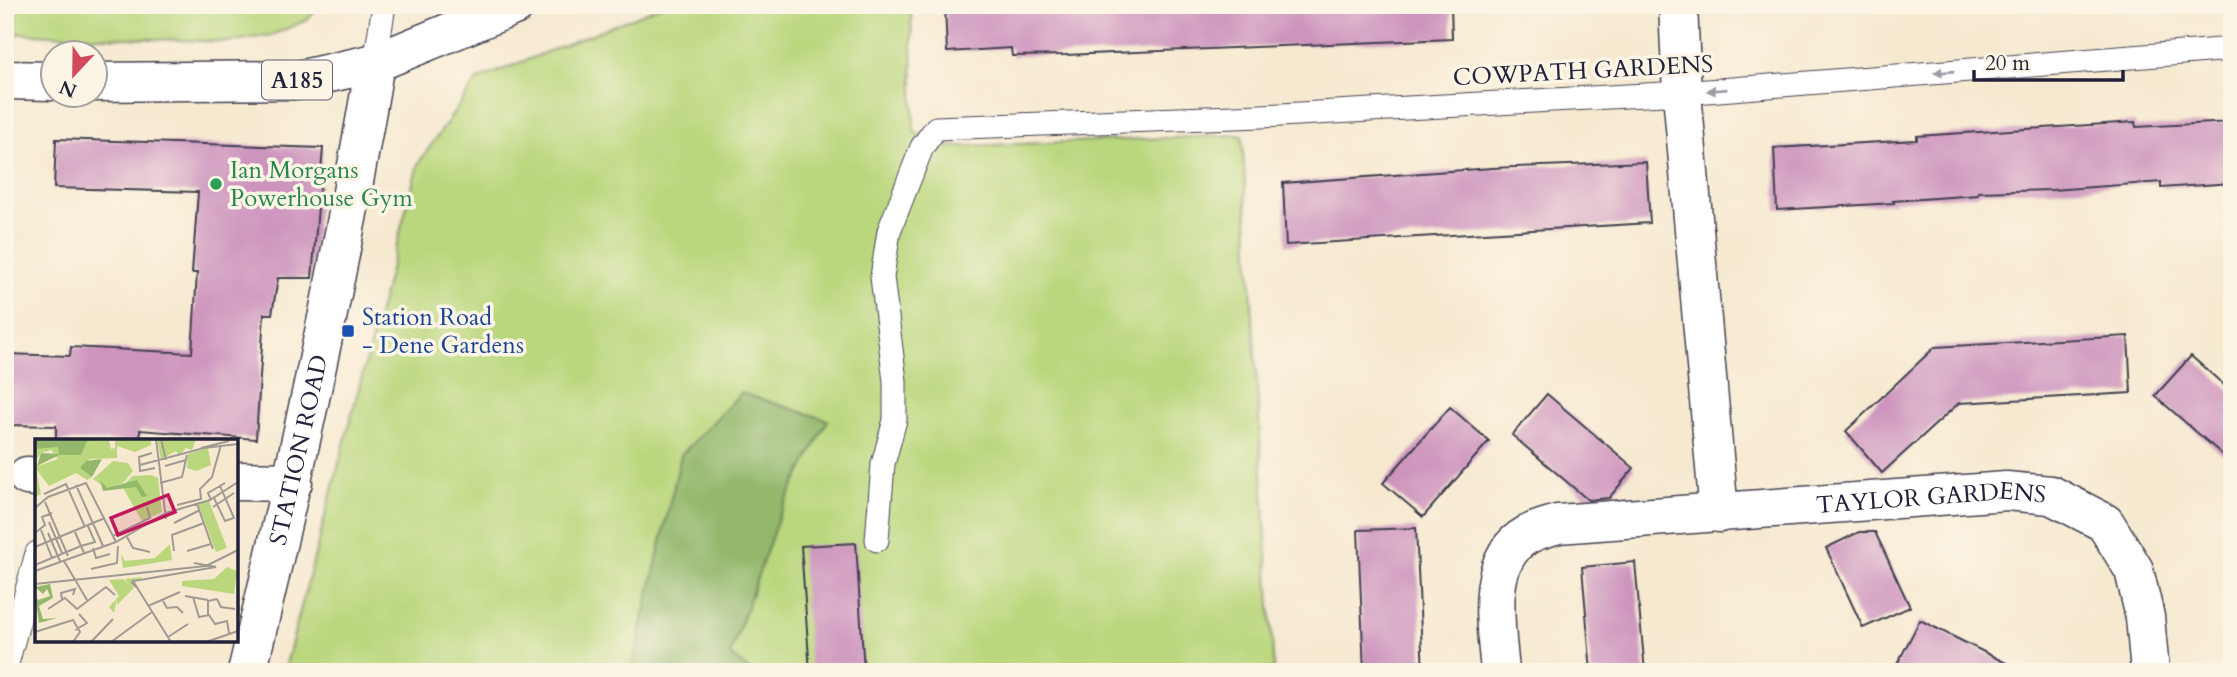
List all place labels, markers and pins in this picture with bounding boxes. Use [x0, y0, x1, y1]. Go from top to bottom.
place label: Ian Morgans Powerhouse Gym [230, 154, 413, 215]
marker: Ian Morgans Powerhouse Gym [208, 176, 224, 192]
place label: Station Road - Dene Gardens [362, 301, 524, 362]
marker: Station Road - Dene Gardens [340, 323, 356, 339]

